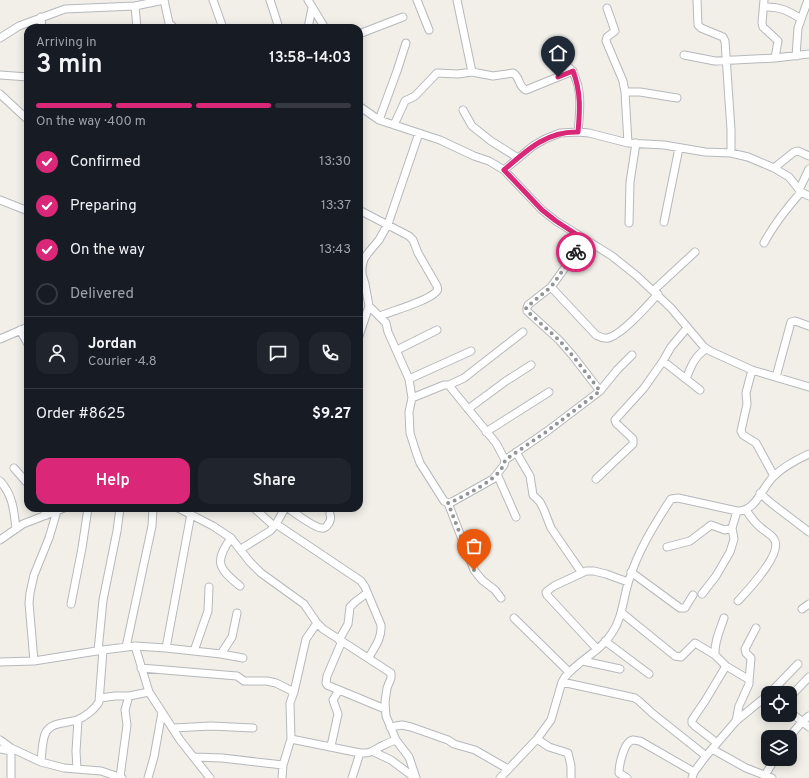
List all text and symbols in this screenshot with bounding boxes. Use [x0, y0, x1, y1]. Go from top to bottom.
text: Arriving in [36, 35, 97, 51]
pin [541, 36, 575, 77]
icon: home [547, 42, 569, 64]
text: 3 min [36, 49, 103, 82]
text: 13:58–14:03 [269, 49, 351, 68]
text: On the way · 400 m [36, 114, 146, 130]
icon: check [36, 151, 58, 173]
text: Confirmed [70, 153, 141, 172]
text: 13:30 [319, 154, 351, 170]
icon: check [36, 195, 58, 217]
text: Preparing [70, 197, 137, 216]
text: 13:37 [321, 198, 351, 214]
courier [556, 232, 596, 272]
icon: check [36, 239, 58, 261]
text: On the way [70, 241, 145, 260]
icon: bike [565, 241, 587, 263]
text: 13:43 [320, 242, 351, 258]
text: Delivered [70, 285, 134, 304]
button: person [36, 332, 78, 374]
button: chat [257, 332, 299, 374]
button: phone [309, 332, 351, 374]
text: Jordan [88, 335, 137, 354]
text: Courier · 4.8 [88, 354, 157, 370]
text: Order #8625 [36, 405, 125, 424]
text: $9.27 [312, 405, 351, 424]
button: Help [36, 458, 190, 504]
button: Share [198, 458, 351, 504]
pin [457, 529, 491, 570]
icon: bag [463, 535, 485, 557]
map controls [761, 686, 797, 766]
button: locate [761, 686, 797, 722]
button: layers [761, 730, 797, 766]

